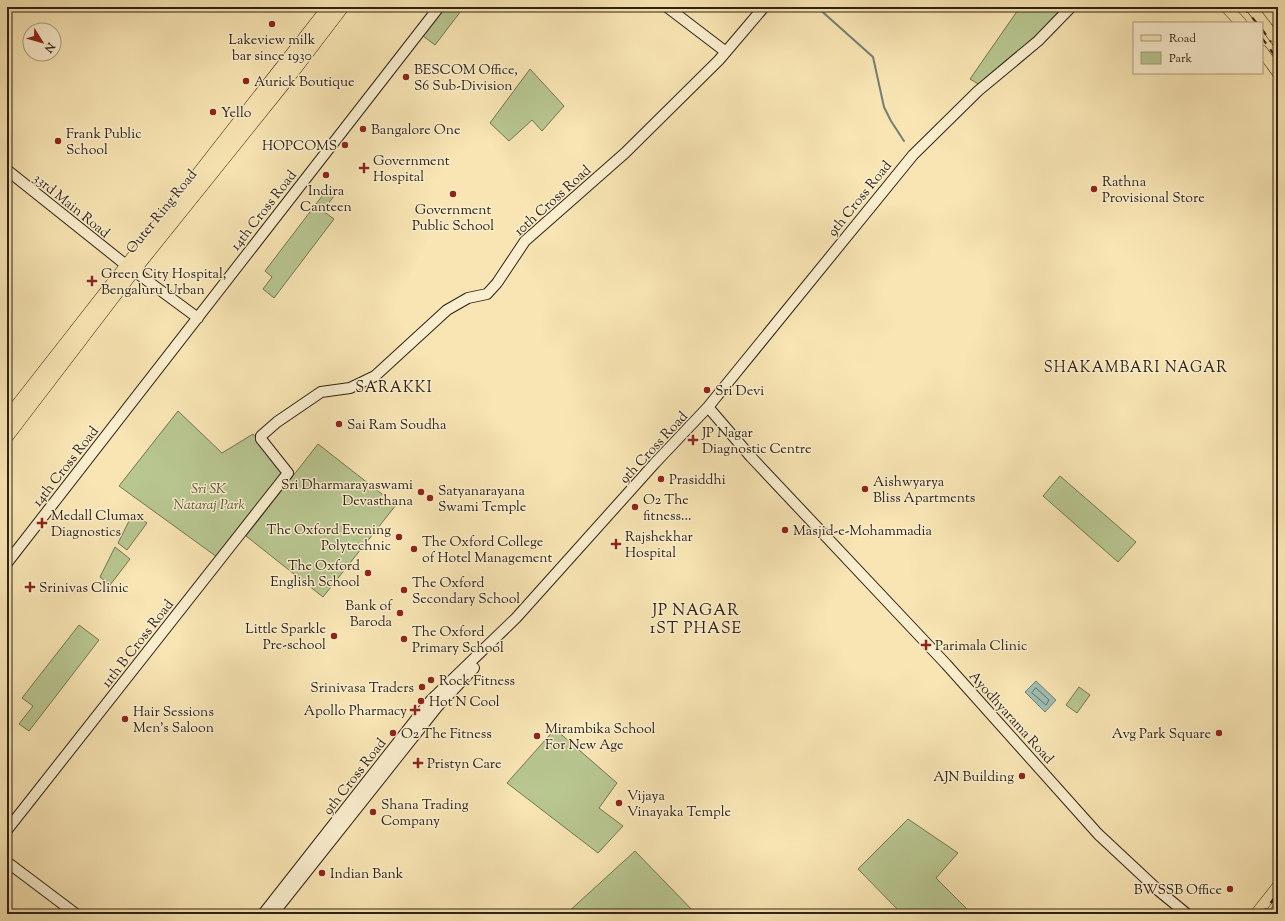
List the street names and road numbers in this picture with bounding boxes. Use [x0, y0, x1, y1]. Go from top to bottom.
street label: 9th Cross Road [824, 157, 897, 241]
street label: 10th Cross Road [510, 161, 596, 242]
street label: Outer Ring Road [122, 166, 203, 259]
street label: 14th Cross Road [227, 167, 302, 256]
street label: 33rd Main Road [28, 169, 113, 244]
street label: 9th Cross Road [616, 408, 693, 489]
street label: 14th Cross Road [29, 423, 104, 512]
street label: 11th B Cross Road [98, 596, 179, 692]
street label: Ayodhyarama Road [963, 668, 1058, 769]
street label: 9th Cross Road [319, 735, 392, 820]

